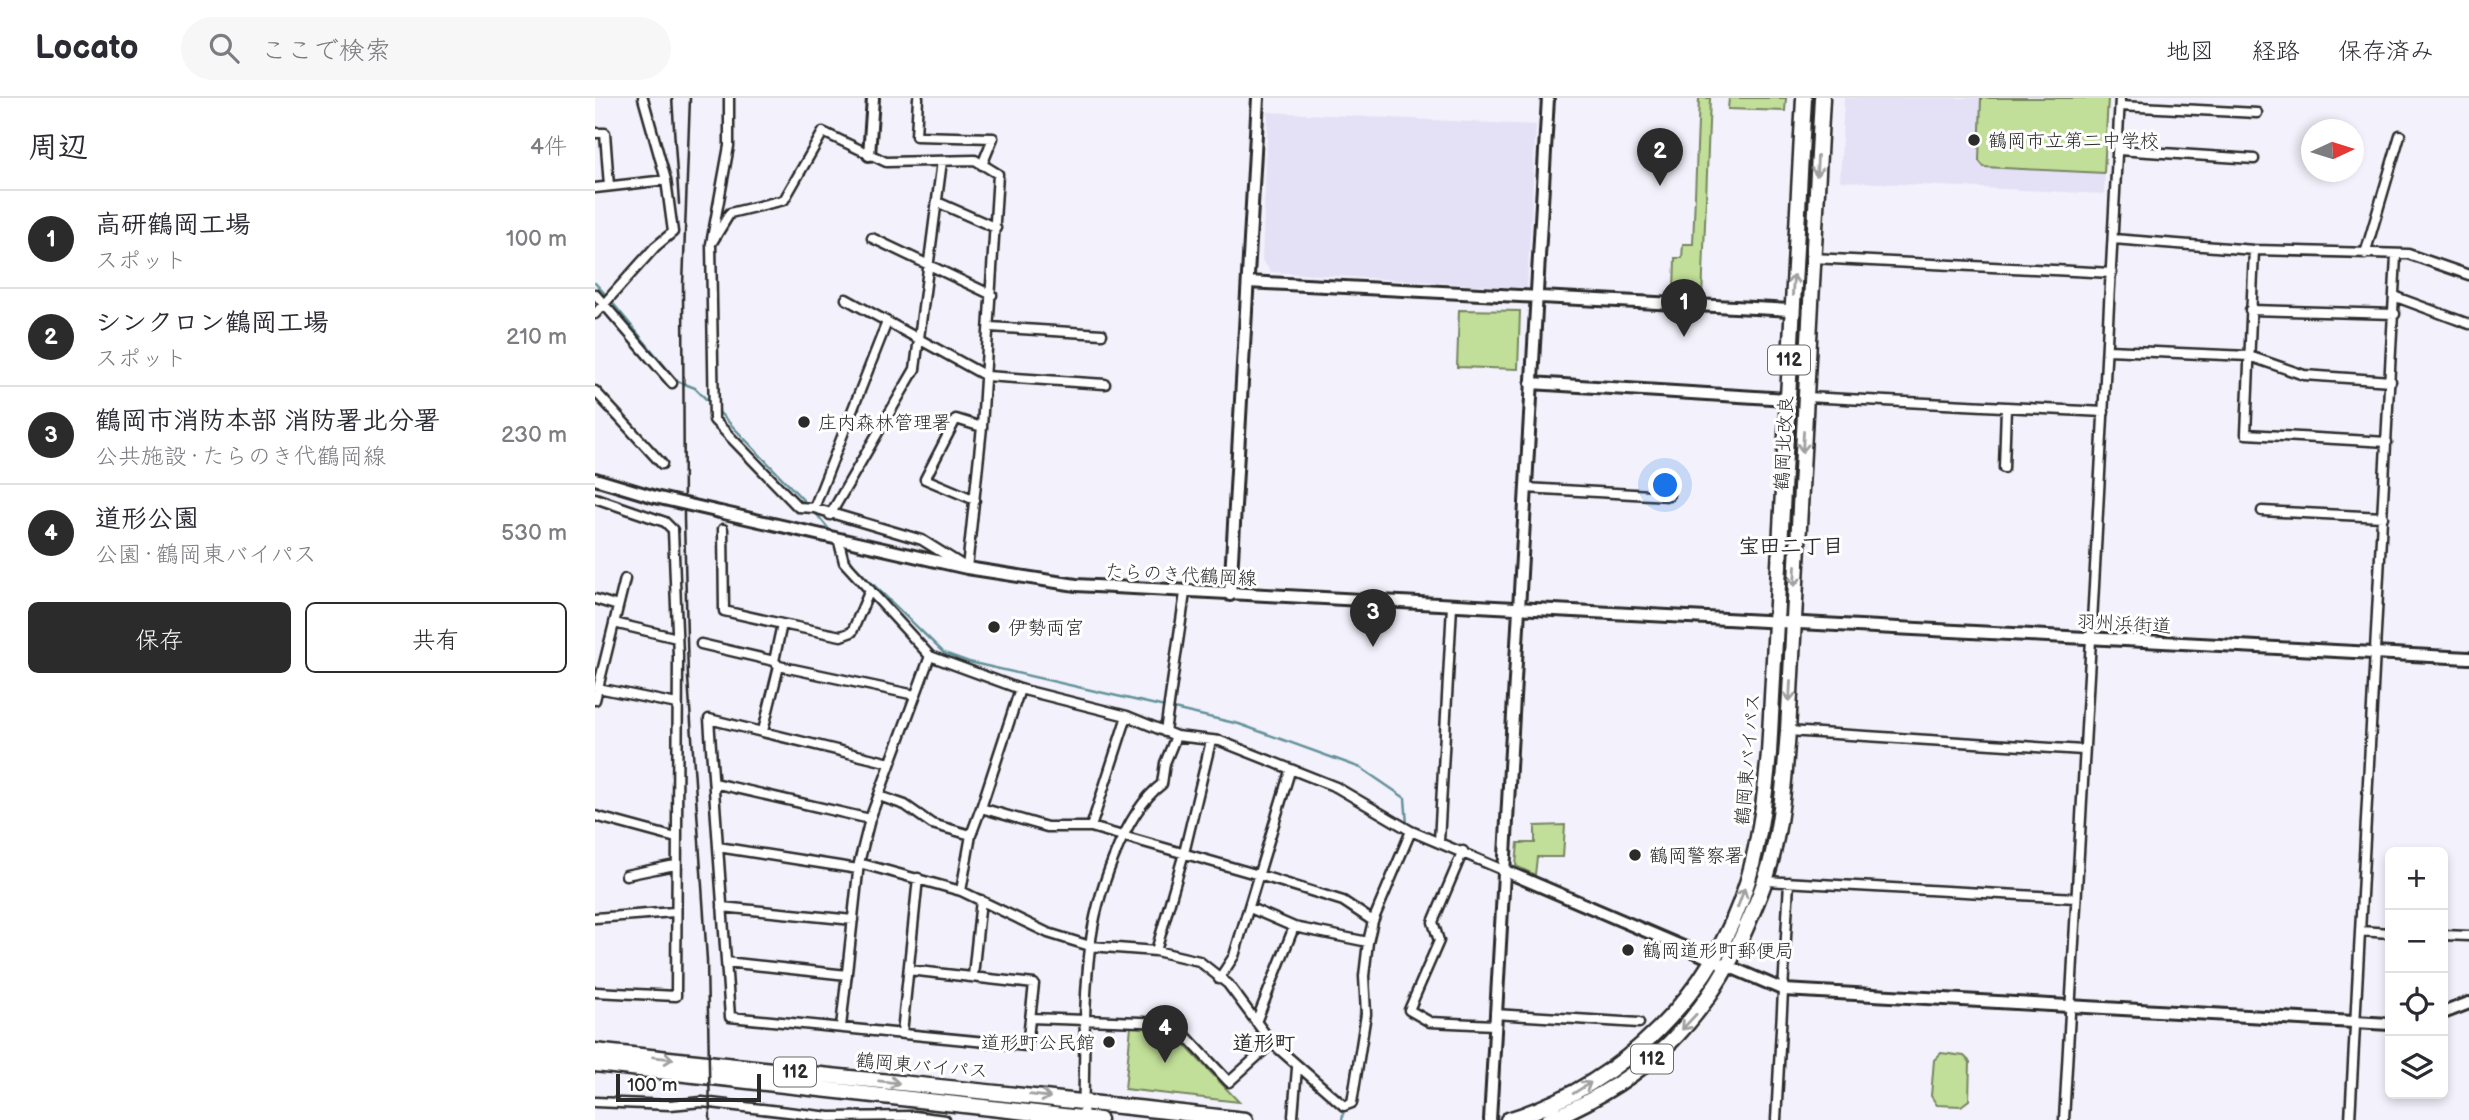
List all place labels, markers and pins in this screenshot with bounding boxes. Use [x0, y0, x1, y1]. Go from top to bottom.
pin: 2 [1637, 128, 1683, 186]
place label: 鶴岡市立第二中学校 [1988, 130, 2159, 153]
marker: 鶴岡市立第二中学校 [1966, 132, 1982, 148]
pin: 1 [1661, 279, 1707, 337]
place label: 庄内森林管理署 [818, 412, 951, 435]
marker: 庄内森林管理署 [796, 414, 812, 430]
pin: 3 [1350, 589, 1396, 647]
place label: 伊勢両宮 [1008, 617, 1084, 640]
marker: 伊勢両宮 [986, 619, 1002, 635]
place label: 鶴岡警察署 [1649, 845, 1744, 868]
marker: 鶴岡警察署 [1627, 847, 1643, 863]
place label: 鶴岡道形町郵便局 [1642, 940, 1794, 963]
marker: 鶴岡道形町郵便局 [1620, 942, 1636, 958]
pin: 4 [1142, 1005, 1188, 1063]
place label: 道形町公民館 [981, 1032, 1095, 1055]
marker: 道形町公民館 [1101, 1034, 1117, 1050]

